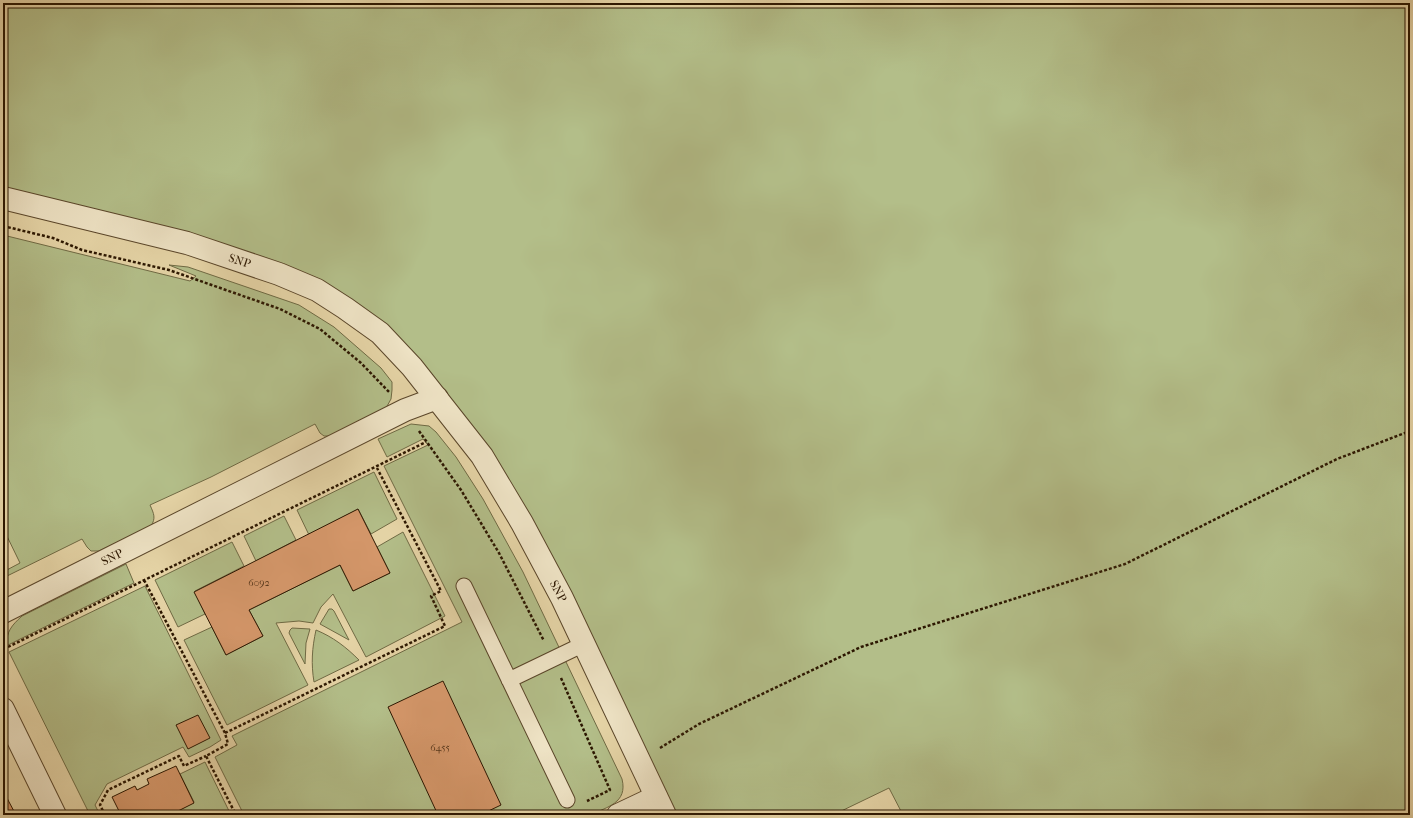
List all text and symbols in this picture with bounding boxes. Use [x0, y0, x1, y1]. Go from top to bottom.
street label: SNP [227, 251, 253, 271]
street label: SNP [99, 546, 125, 569]
house number: 6092 [248, 577, 270, 589]
street label: SNP [547, 578, 570, 604]
house number: 6455 [430, 742, 450, 754]

